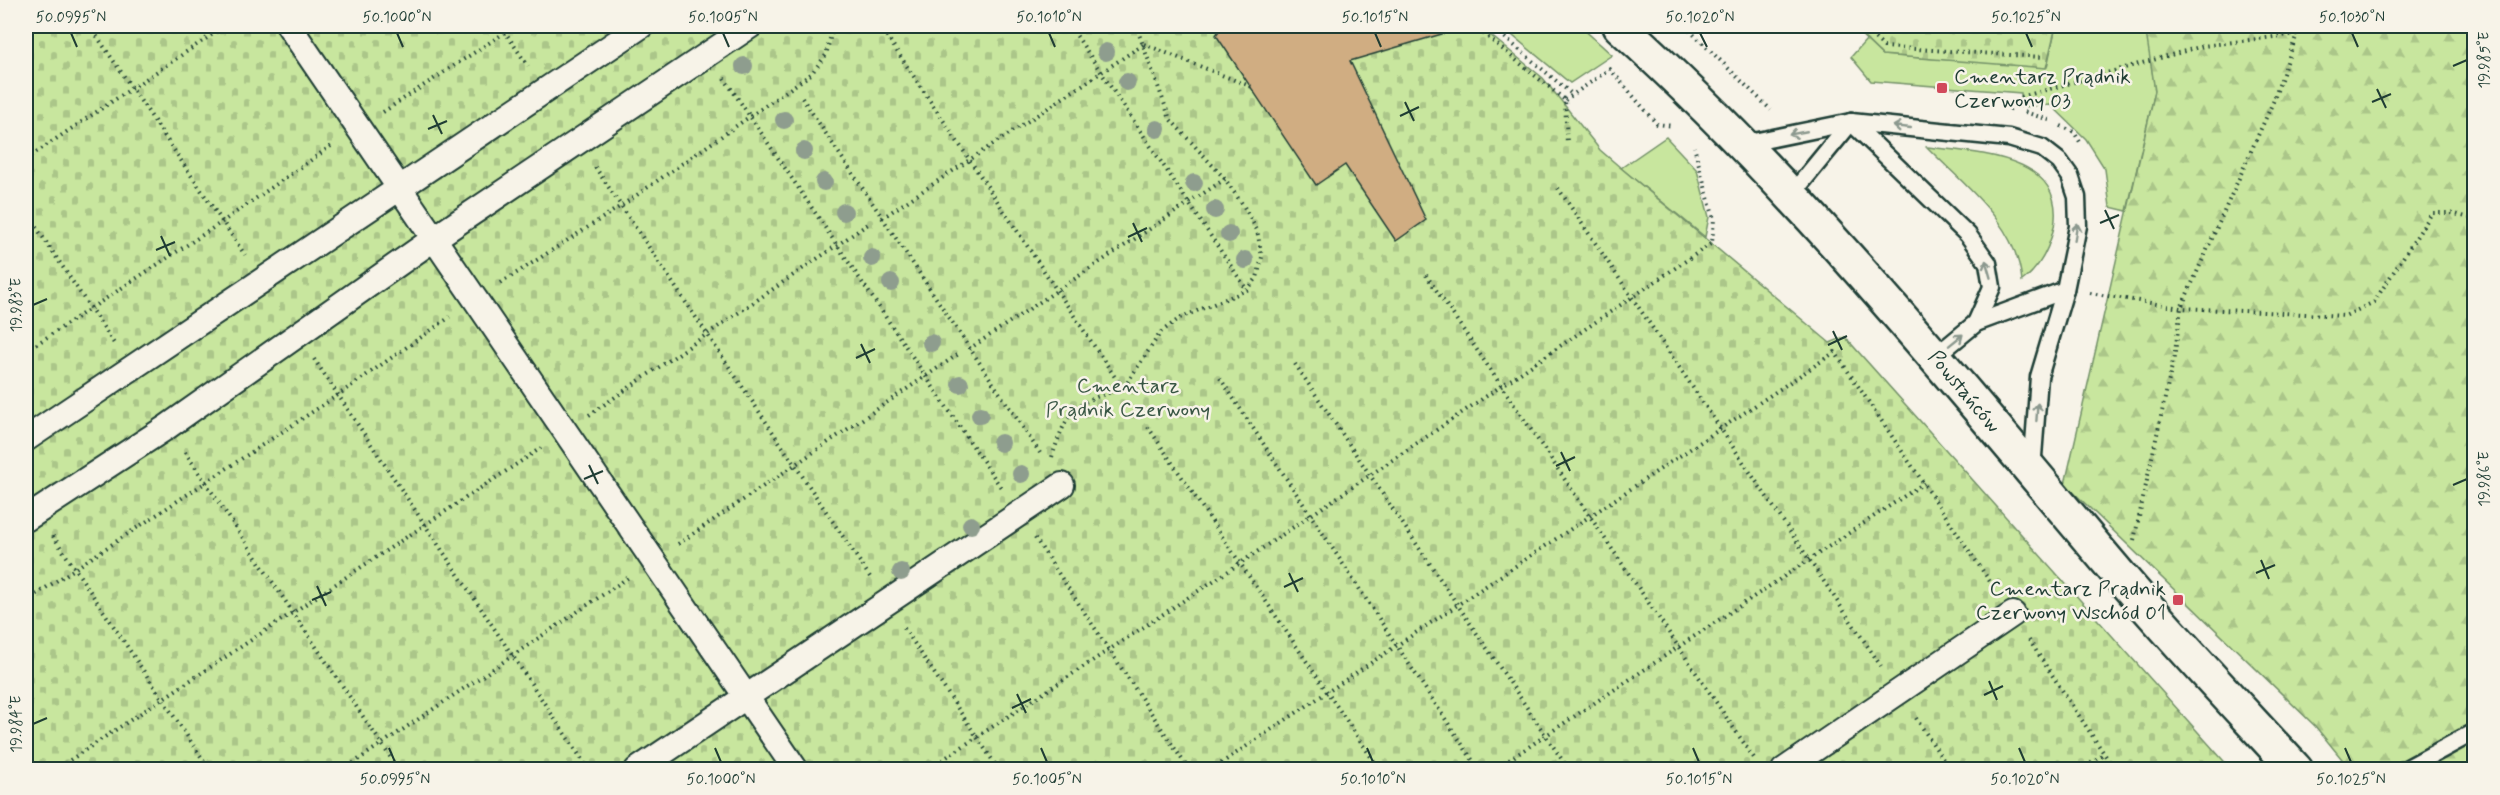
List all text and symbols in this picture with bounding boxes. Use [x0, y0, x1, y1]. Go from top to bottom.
text: 50.0995°N [36, 8, 106, 28]
text: 50.1000°N [363, 8, 431, 28]
text: 50.1005°N [688, 8, 758, 28]
text: 50.1010°N [1016, 8, 1082, 28]
text: 50.1015°N [1342, 8, 1408, 28]
text: 50.1020°N [1666, 8, 1734, 28]
text: 50.1025°N [1991, 8, 2061, 28]
text: 50.1030°N [2319, 8, 2385, 28]
text: 19.985°E [2475, 31, 2495, 88]
place label: Cmentarz Prądnik Czerwony 03 [1954, 63, 2131, 115]
marker: Cmentarz Prądnik Czerwony 03 [1935, 81, 1949, 95]
one-way arrow [1893, 122, 1913, 133]
one-way arrow [1788, 128, 1808, 139]
one-way arrow [2071, 223, 2082, 243]
one-way arrow [1982, 260, 1993, 279]
text: 19.983°E [7, 277, 27, 332]
one-way arrow [1948, 333, 1964, 346]
street label: Powstańców [1921, 344, 2007, 439]
park label: Cmentarz Prądnik Czerwony [1046, 372, 1210, 424]
one-way arrow [2031, 403, 2042, 423]
text: 19.986°E [2475, 451, 2495, 507]
place label: Cmentarz Prądnik Czerwony Wschód 01 [1976, 575, 2166, 627]
marker: Cmentarz Prądnik Czerwony Wschód 01 [2171, 593, 2185, 607]
text: 19.984°E [7, 695, 27, 753]
text: 50.0995°N [360, 770, 430, 790]
text: 50.1000°N [687, 770, 755, 790]
text: 50.1005°N [1012, 770, 1082, 790]
text: 50.1010°N [1340, 770, 1406, 790]
text: 50.1015°N [1666, 770, 1732, 790]
text: 50.1020°N [1991, 770, 2059, 790]
text: 50.1025°N [2316, 770, 2386, 790]

